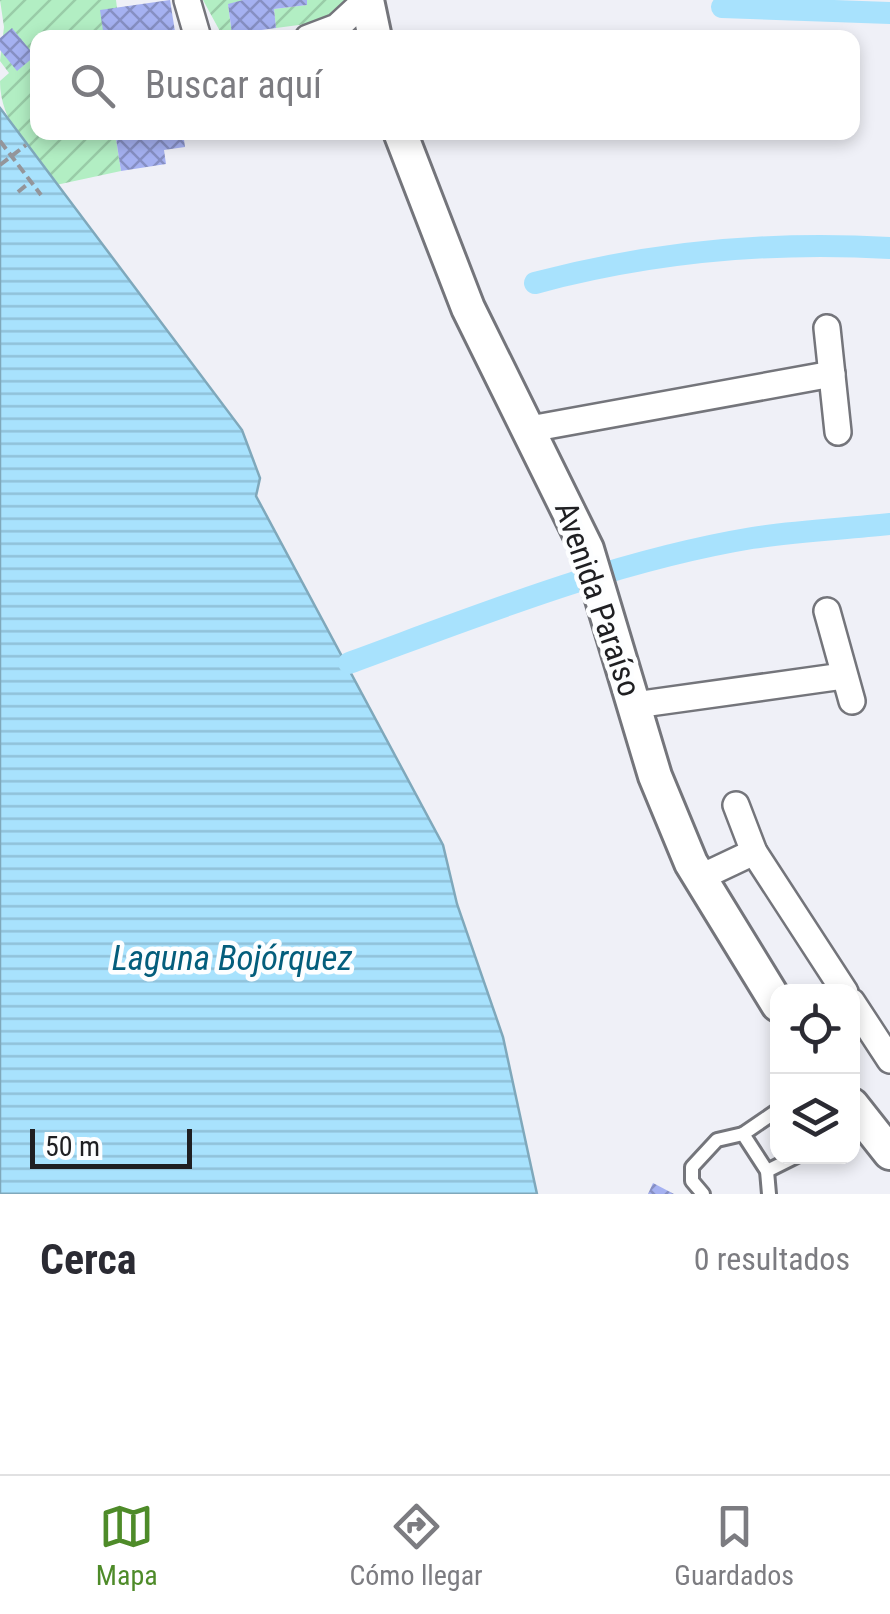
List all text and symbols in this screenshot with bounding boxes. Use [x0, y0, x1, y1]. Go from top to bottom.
search box [30, 30, 860, 140]
icon: search [65, 58, 120, 113]
text: Buscar aquí [145, 63, 322, 107]
street label: Avenida Paraíso [547, 497, 649, 701]
water label: Laguna Bojórquez [112, 938, 352, 979]
map controls [770, 984, 860, 1164]
button: locate [770, 984, 860, 1074]
button: layers [770, 1074, 860, 1164]
scale bar [30, 1124, 192, 1168]
text: 50 m [45, 1130, 100, 1163]
text: Cerca [40, 1235, 137, 1284]
text: 0 resultados [694, 1240, 850, 1278]
tab: Mapa [96, 1499, 158, 1592]
tab: Cómo llegar [349, 1499, 483, 1592]
tab: Guardados [674, 1499, 794, 1592]

